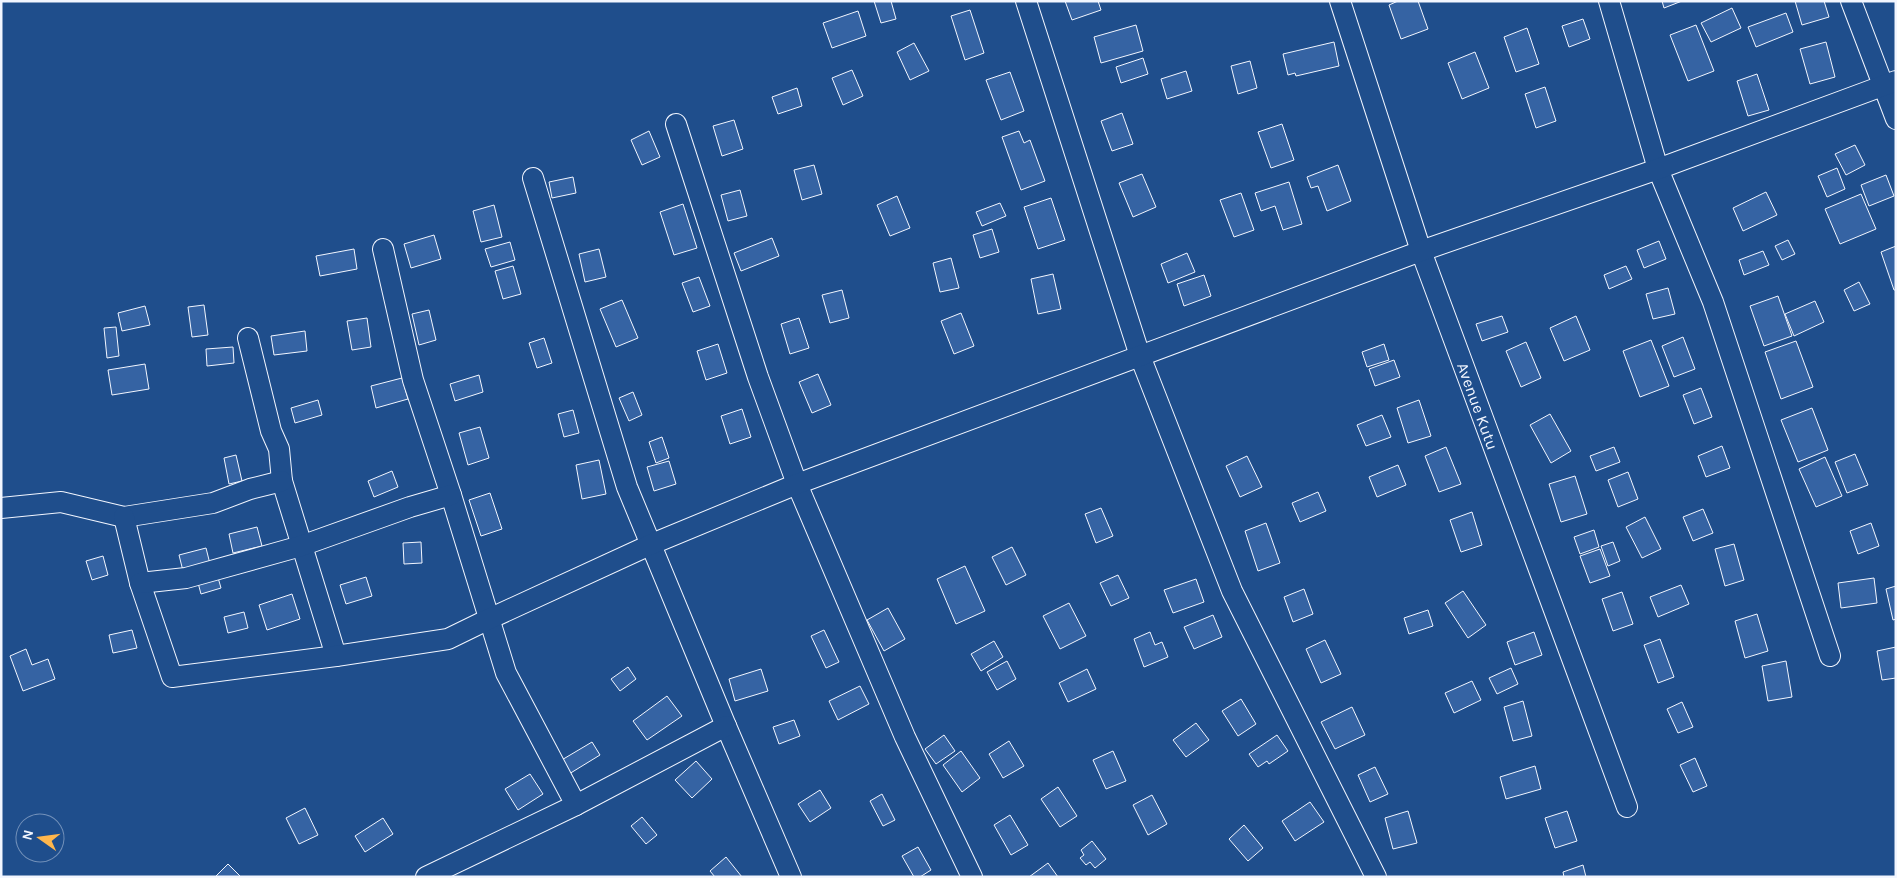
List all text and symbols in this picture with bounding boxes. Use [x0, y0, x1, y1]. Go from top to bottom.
street label: Avenue Kutu [1453, 360, 1502, 452]
north arrow [15, 813, 65, 863]
text: N [18, 828, 37, 842]

